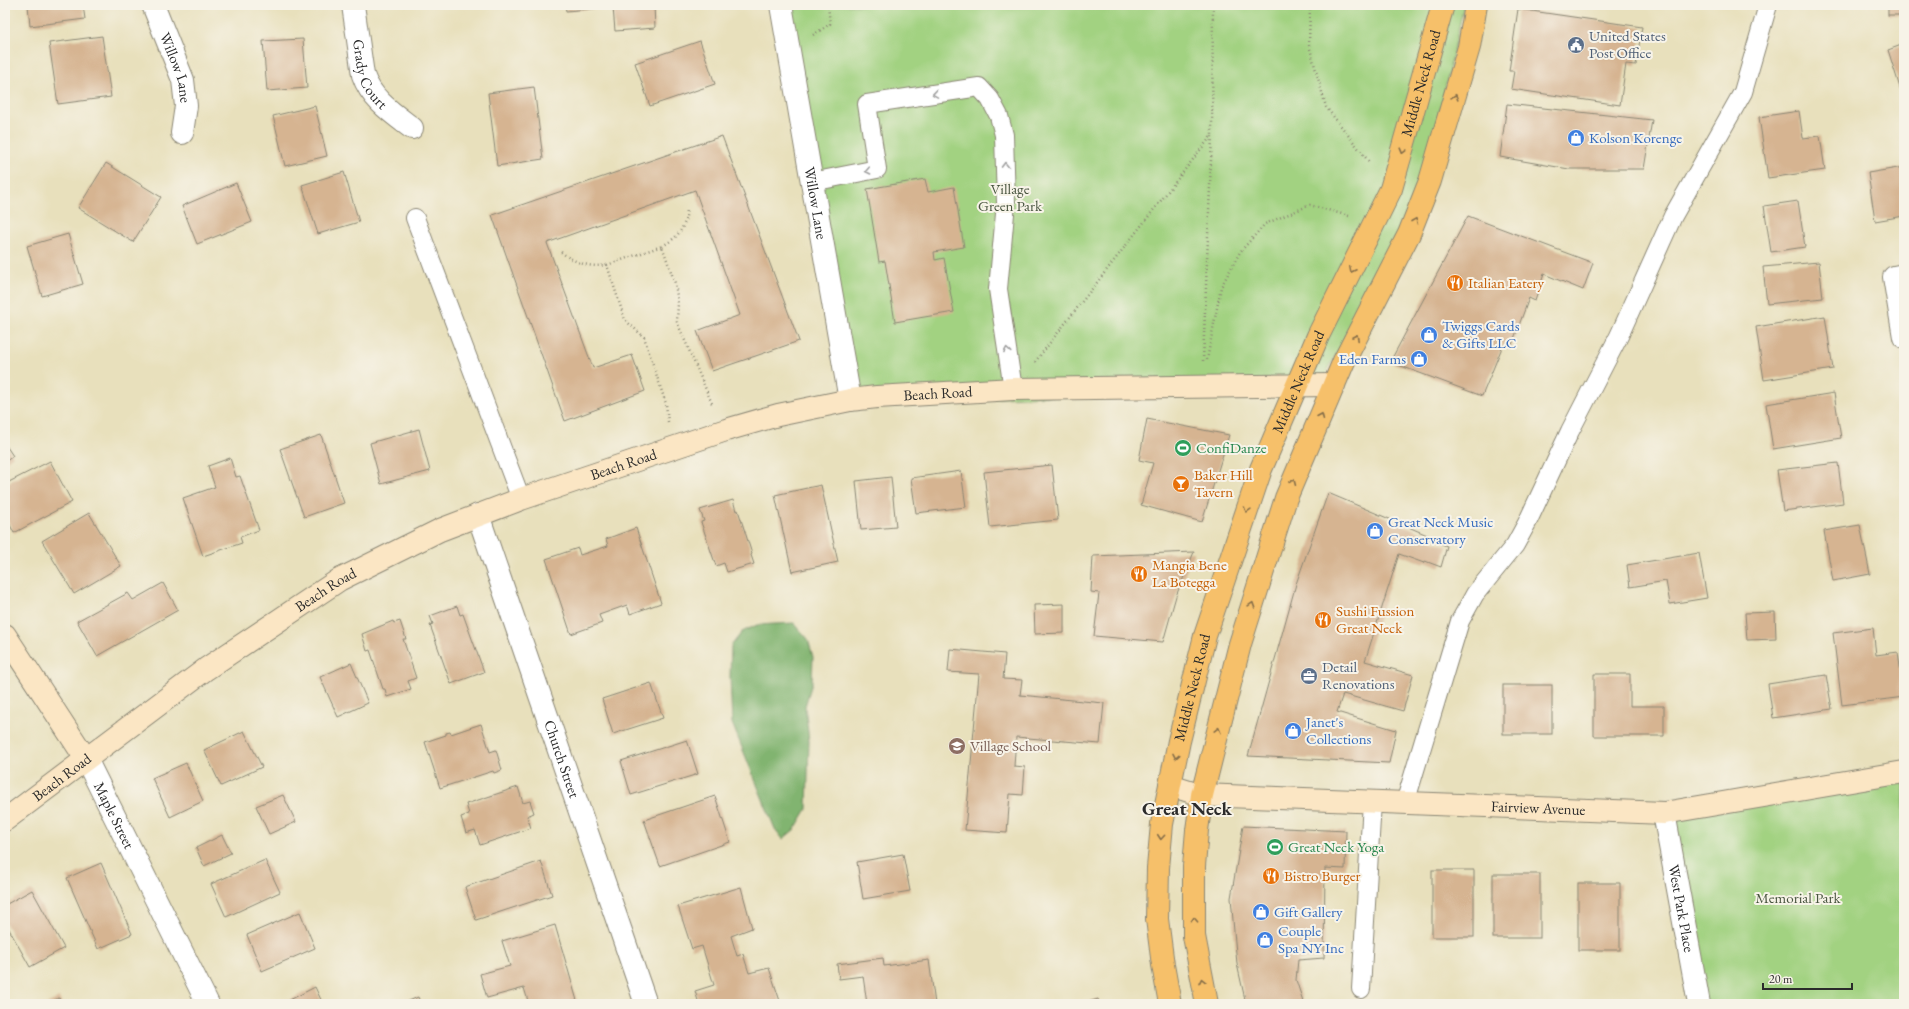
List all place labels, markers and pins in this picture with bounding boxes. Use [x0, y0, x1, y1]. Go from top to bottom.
place label: United States Post Office [1589, 26, 1666, 62]
public building icon: United States Post Office [1566, 35, 1586, 55]
shop icon: Kolson Korenge [1566, 128, 1586, 148]
place label: Kolson Korenge [1589, 128, 1682, 147]
restaurant icon: Italian Eatery [1445, 273, 1465, 293]
place label: Italian Eatery [1468, 273, 1545, 292]
place label: Twiggs Cards & Gifts LLC [1442, 316, 1520, 352]
shop icon: Twiggs Cards & Gifts LLC [1419, 325, 1439, 345]
place label: Eden Farms [1339, 349, 1406, 368]
shop icon: Eden Farms [1409, 349, 1429, 369]
sports icon: ConfiDanze [1173, 438, 1193, 458]
place label: ConfiDanze [1196, 438, 1267, 457]
place label: Baker Hill Tavern [1194, 465, 1253, 501]
bar icon: Baker Hill Tavern [1171, 474, 1191, 494]
place label: Great Neck Music Conservatory [1388, 512, 1493, 548]
shop icon: Great Neck Music Conservatory [1365, 521, 1385, 541]
place label: Mangia Bene La Botegga [1152, 555, 1227, 591]
restaurant icon: Mangia Bene La Botegga [1129, 564, 1149, 584]
place label: Sushi Fussion Great Neck [1336, 601, 1415, 637]
restaurant icon: Sushi Fussion Great Neck [1313, 610, 1333, 630]
place label: Detail Renovations [1322, 657, 1395, 693]
office icon: Detail Renovations [1299, 666, 1319, 686]
place label: Janet's Collections [1304, 712, 1372, 748]
shop icon: Janet's Collections [1283, 721, 1303, 741]
school or university icon: Village School [947, 736, 967, 756]
place label: Village School [970, 736, 1051, 755]
sports icon: Great Neck Yoga [1265, 837, 1285, 857]
place label: Great Neck Yoga [1288, 837, 1384, 856]
restaurant icon: Bistro Burger [1261, 866, 1281, 886]
place label: Bistro Burger [1284, 866, 1361, 885]
shop icon: Gift Gallery [1251, 902, 1271, 922]
place label: Gift Gallery [1274, 902, 1343, 921]
place label: Couple Spa NY Inc [1278, 921, 1344, 957]
shop icon: Couple Spa NY Inc [1255, 930, 1275, 950]

